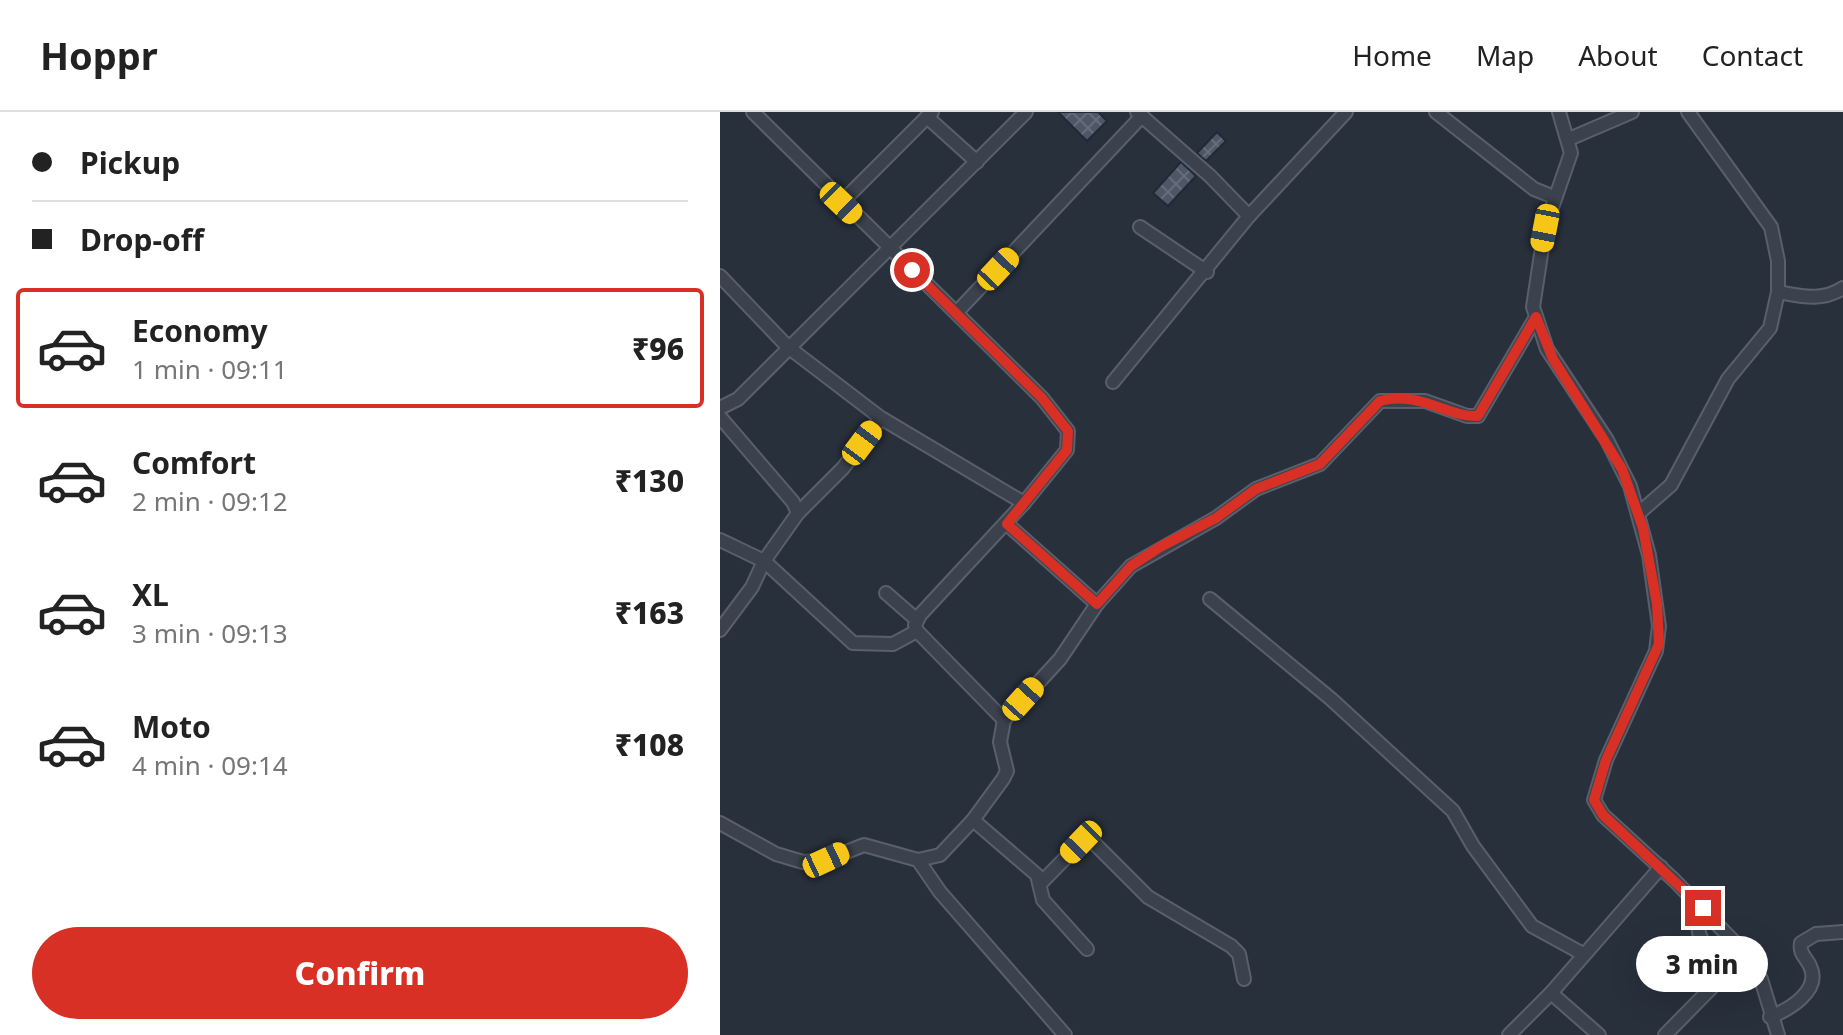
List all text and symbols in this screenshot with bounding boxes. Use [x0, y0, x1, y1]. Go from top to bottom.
text: Hoppr [40, 29, 158, 81]
text: Home [1352, 36, 1432, 74]
text: Map [1476, 36, 1534, 74]
text: About [1578, 36, 1658, 74]
text: Contact [1702, 36, 1803, 74]
text: Pickup [80, 142, 180, 183]
car [815, 178, 867, 228]
car [1529, 202, 1561, 254]
text: Drop-off [80, 219, 204, 260]
car [973, 243, 1023, 295]
route start [894, 252, 930, 288]
text: Economy [132, 310, 268, 351]
icon: car [36, 312, 108, 384]
text: ₹96 [632, 328, 684, 369]
text: 1 min · 09:11 [132, 351, 288, 387]
car [838, 417, 886, 469]
text: Comfort [132, 442, 256, 483]
icon: car [36, 444, 108, 516]
text: ₹130 [615, 460, 684, 501]
text: 2 min · 09:12 [132, 483, 288, 519]
text: XL [132, 574, 169, 615]
icon: car [36, 576, 108, 648]
text: ₹163 [615, 592, 684, 633]
text: 3 min · 09:13 [132, 615, 288, 651]
car [998, 673, 1048, 725]
text: Moto [132, 706, 211, 747]
icon: car [36, 708, 108, 780]
text: ₹108 [615, 724, 684, 765]
text: 4 min · 09:14 [132, 747, 288, 783]
car [1056, 816, 1106, 868]
car [799, 839, 853, 881]
route end [1685, 890, 1721, 926]
button: Confirm [32, 927, 688, 1019]
callout: 3 min [1637, 936, 1769, 992]
text: 3 min [1666, 946, 1738, 982]

